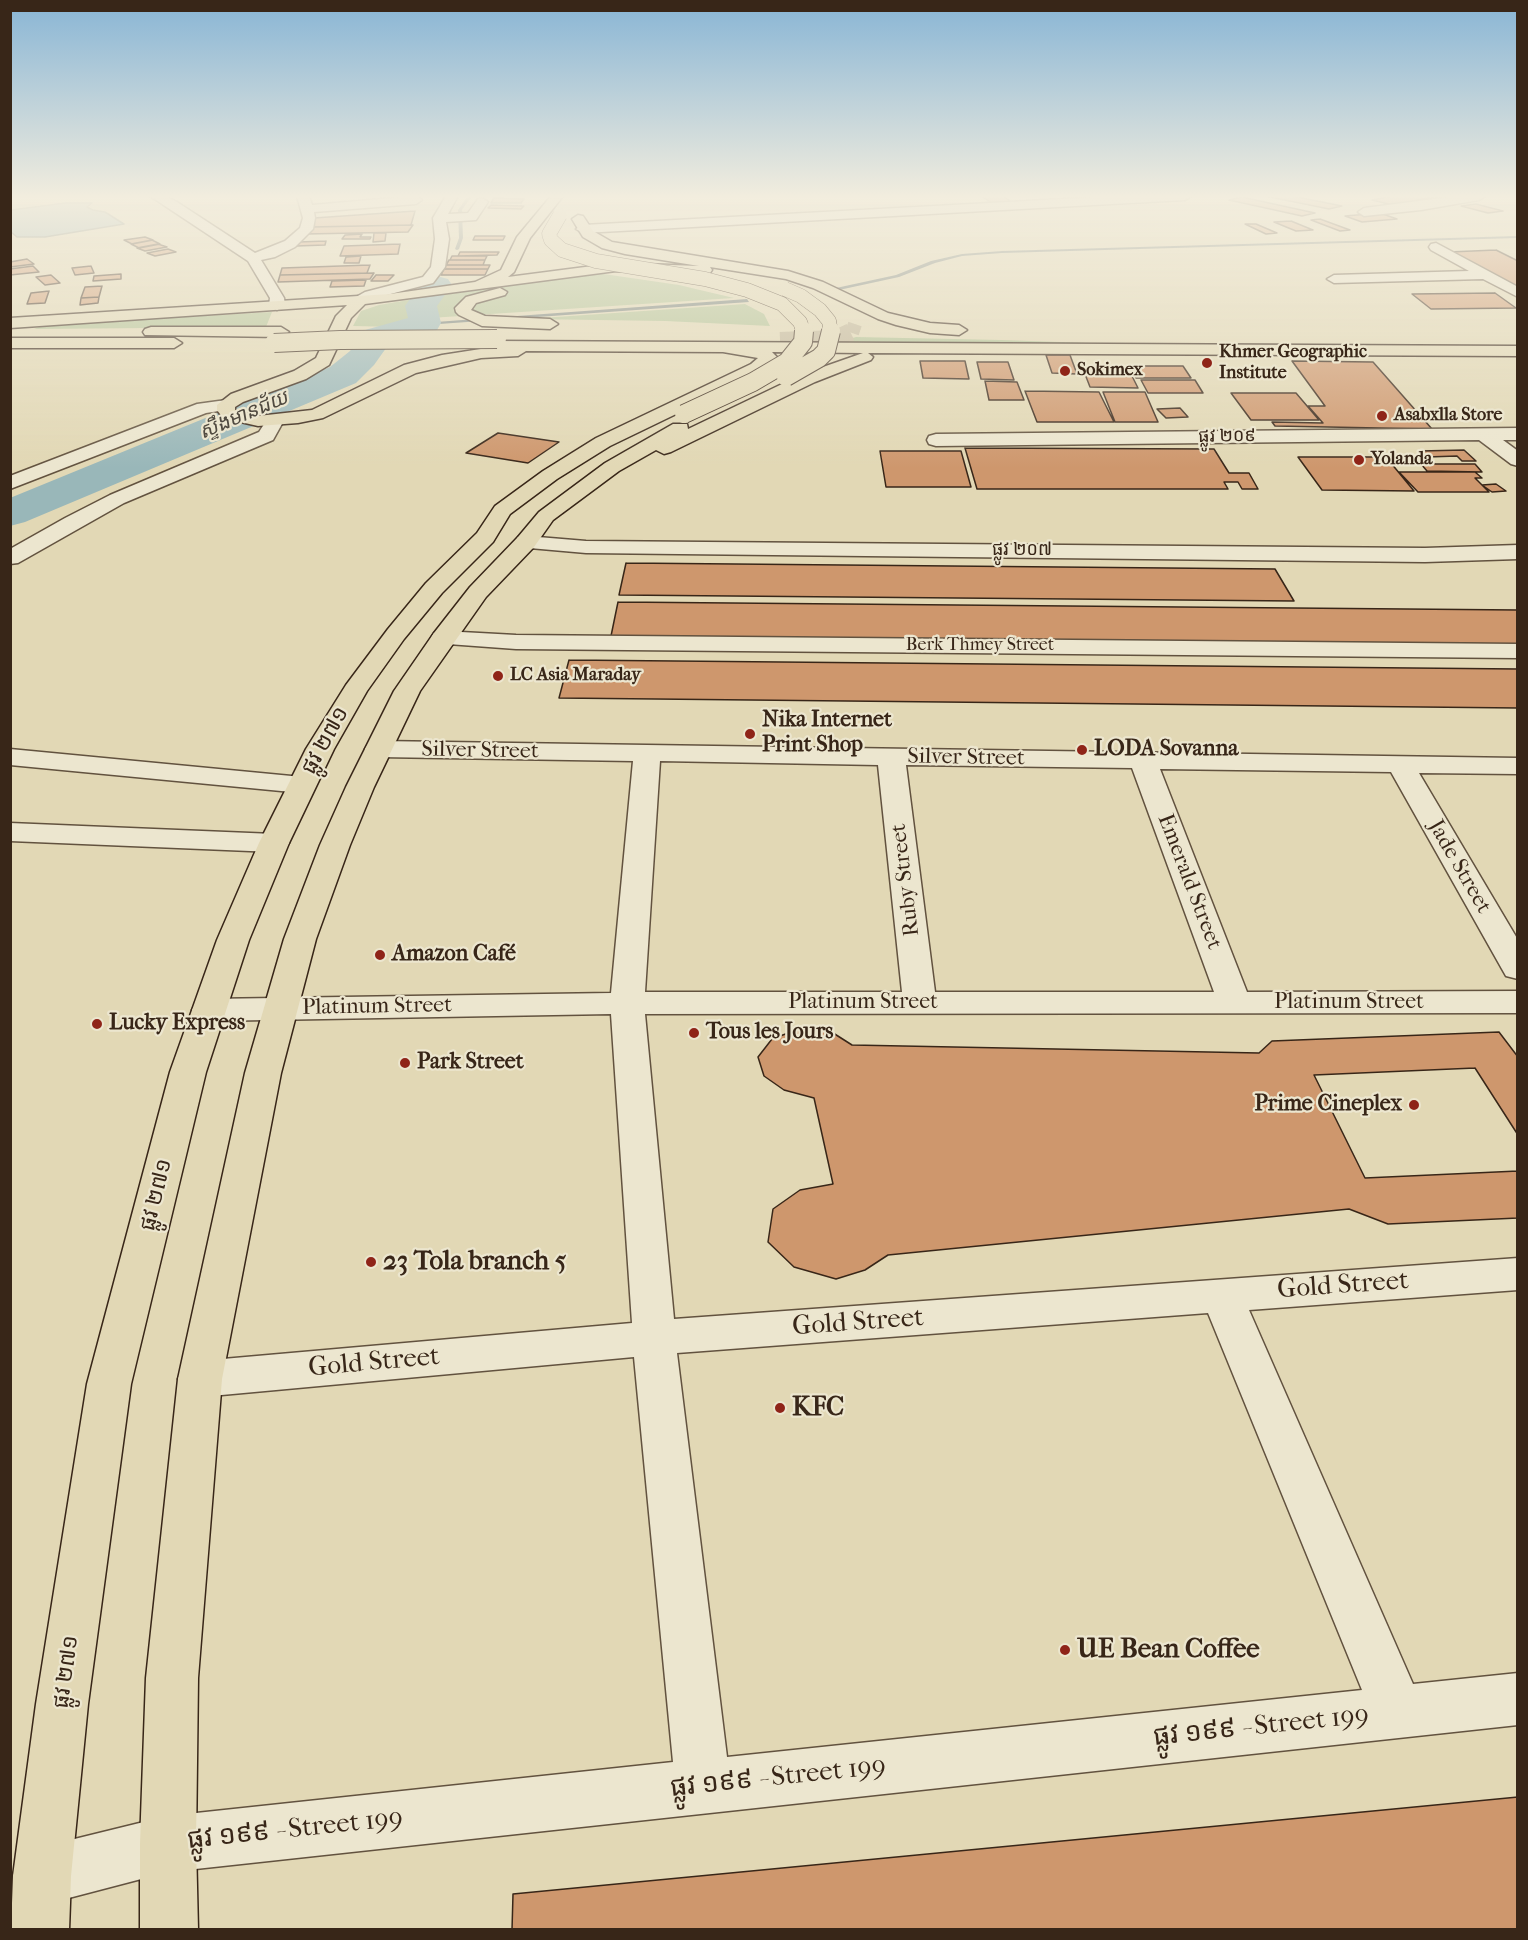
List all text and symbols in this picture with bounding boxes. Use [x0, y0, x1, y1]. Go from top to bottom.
place label: Khmer Geographic Institute [1219, 342, 1367, 385]
marker: Khmer Geographic Institute [1200, 356, 1214, 370]
place label: Sokimex [1077, 360, 1143, 382]
marker: Sokimex [1058, 364, 1072, 378]
water label: ស្ទឹងមានជ័យ [196, 387, 292, 445]
place label: Asabxlla Store [1394, 405, 1502, 427]
marker: Asabxlla Store [1375, 409, 1389, 423]
street label: ផ្លូវ ២០៩ [1198, 426, 1256, 448]
place label: Yolanda [1371, 449, 1432, 471]
marker: Yolanda [1352, 453, 1366, 467]
street label: ផ្លូវ ២០៧ [992, 540, 1052, 562]
street label: Berk Thmey Street [906, 635, 1054, 657]
place label: LC Asia Maraday [510, 665, 641, 687]
marker: LC Asia Maraday [491, 669, 505, 683]
street label: ផ្លូវ ២៧១ [297, 702, 355, 780]
place label: Nika Internet Print Shop [762, 708, 892, 760]
marker: Nika Internet Print Shop [743, 727, 757, 741]
street label: Silver Street [421, 737, 539, 765]
place label: LODA Sovanna [1094, 737, 1238, 763]
marker: LODA Sovanna [1075, 743, 1089, 757]
street label: Silver Street [907, 744, 1025, 772]
street label: Emerald Street [1151, 811, 1227, 953]
street label: Jade Street [1422, 816, 1496, 918]
street label: Ruby Street [886, 822, 926, 938]
place label: Amazon Café [392, 942, 516, 968]
marker: Amazon Café [373, 948, 387, 962]
street label: Platinum Street [788, 990, 938, 1016]
street label: Platinum Street [1274, 990, 1424, 1016]
street label: Platinum Street [302, 992, 452, 1022]
place label: Lucky Express [109, 1011, 245, 1037]
marker: Lucky Express [90, 1017, 104, 1031]
place label: Tous les Jours [706, 1020, 833, 1046]
marker: Tous les Jours [687, 1026, 701, 1040]
place label: Park Street [417, 1050, 524, 1076]
marker: Park Street [398, 1056, 412, 1070]
place label: Prime Cineplex [1255, 1092, 1402, 1118]
marker: Prime Cineplex [1407, 1098, 1421, 1112]
street label: ផ្លូវ ២៧១ [135, 1156, 179, 1234]
place label: 23 Tola branch 5 [383, 1246, 567, 1278]
marker: 23 Tola branch 5 [364, 1255, 378, 1269]
street label: Gold Street [1276, 1265, 1410, 1307]
street label: Gold Street [791, 1302, 925, 1344]
street label: Gold Street [307, 1341, 441, 1385]
place label: KFC [792, 1392, 844, 1424]
marker: KFC [773, 1401, 787, 1415]
street label: ផ្លូវ ២៧១ [49, 1634, 85, 1710]
place label: UE Bean Coffee [1077, 1634, 1260, 1666]
marker: UE Bean Coffee [1058, 1643, 1072, 1657]
street label: ផ្លូវ ១៩៩ - Street 199 [1152, 1700, 1370, 1754]
street label: ផ្លូវ ១៩៩ - Street 199 [669, 1751, 887, 1805]
street label: ផ្លូវ ១៩៩ - Street 199 [186, 1803, 404, 1857]

